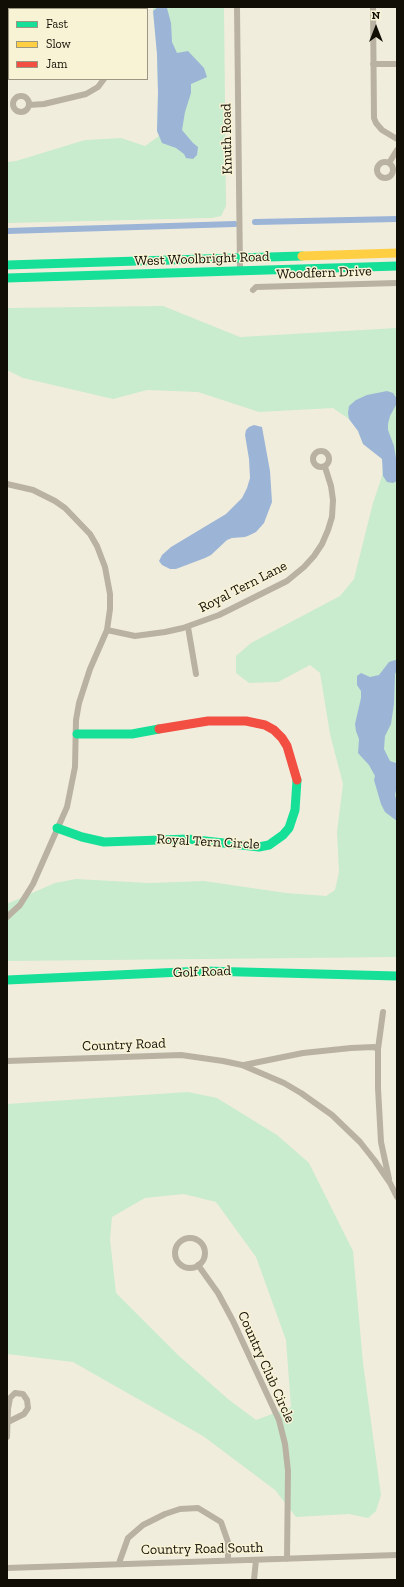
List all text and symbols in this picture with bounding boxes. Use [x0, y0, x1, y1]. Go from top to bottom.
legend [8, 8, 148, 80]
north arrow [356, 8, 396, 48]
text: N [372, 9, 380, 22]
text: Fast [46, 17, 68, 31]
text: Slow [46, 37, 71, 51]
text: Jam [46, 57, 67, 71]
street label: Knuth Road [218, 103, 236, 175]
street label: West Woolbright Road [134, 248, 270, 270]
street label: Woodfern Drive [276, 263, 372, 283]
street label: Royal Tern Lane [196, 558, 290, 616]
street label: Royal Tern Circle [156, 831, 260, 853]
street label: Golf Road [173, 963, 231, 981]
street label: Country Road [82, 1035, 166, 1055]
street label: Country Club Circle [234, 1309, 298, 1425]
street label: Country Road South [141, 1540, 263, 1558]

